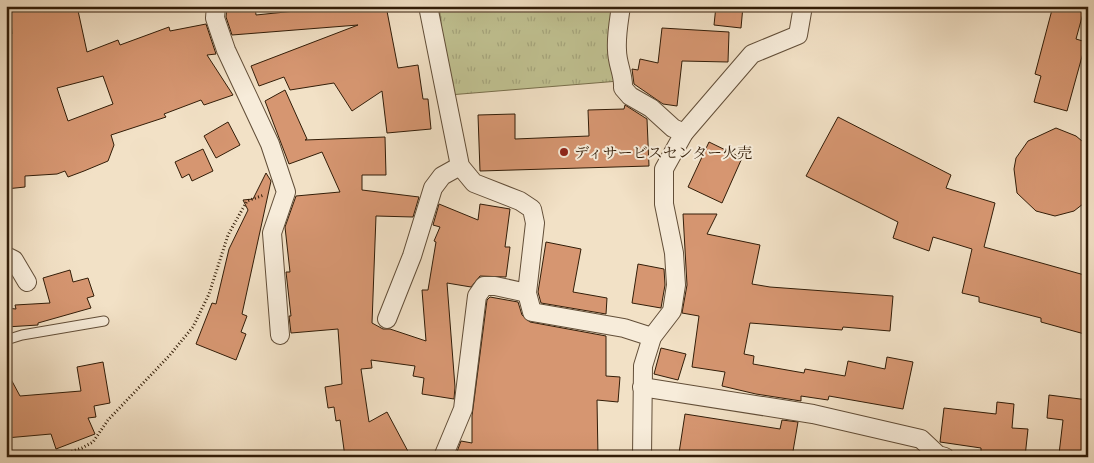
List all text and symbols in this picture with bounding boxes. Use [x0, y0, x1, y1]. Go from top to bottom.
place label: ディサービスセンター火売 [574, 143, 752, 162]
marker: ディサービスセンター火売 [558, 146, 570, 158]

